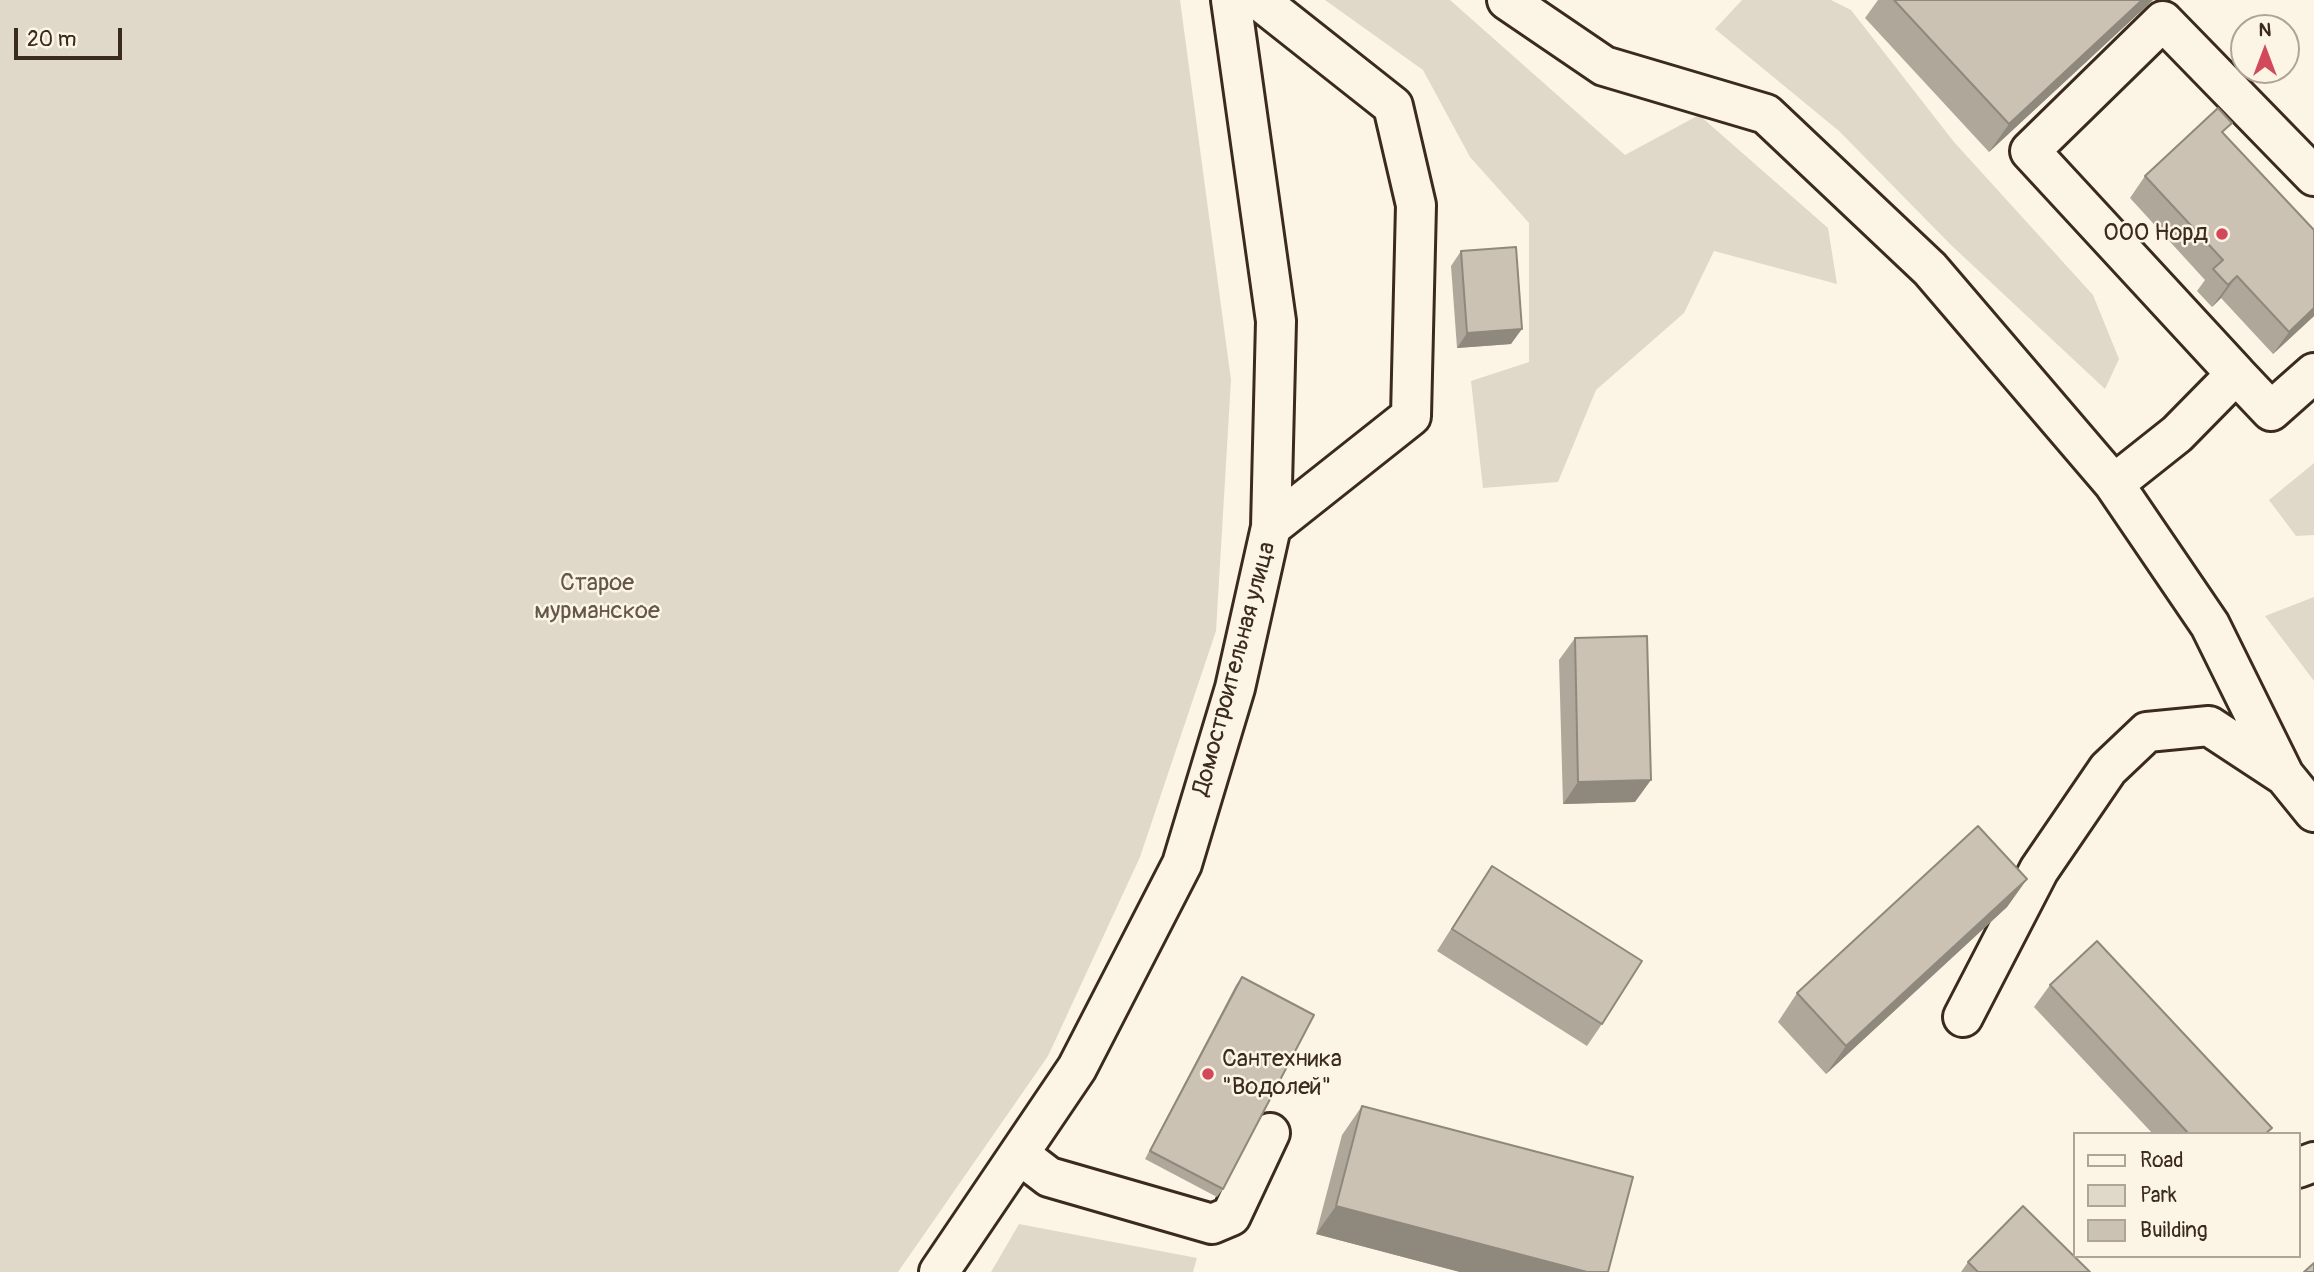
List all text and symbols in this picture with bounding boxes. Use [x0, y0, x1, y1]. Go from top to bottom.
scale bar [18, 14, 126, 58]
north arrow [2230, 14, 2300, 84]
text: N [2259, 18, 2271, 42]
text: 20 m [27, 26, 76, 53]
place label: ООО Норд [2103, 220, 2208, 248]
marker: ООО Норд [2214, 226, 2230, 242]
street label: Домостроительная улица [1187, 539, 1283, 799]
park label: Старое мурманское [534, 570, 660, 626]
place label: Сантехника "Водолей" [1222, 1046, 1342, 1102]
marker: Сантехника "Водолей" [1200, 1066, 1216, 1082]
legend [2072, 1132, 2300, 1258]
text: Road [2140, 1147, 2184, 1174]
text: Park [2140, 1182, 2177, 1209]
text: Building [2140, 1217, 2207, 1244]

